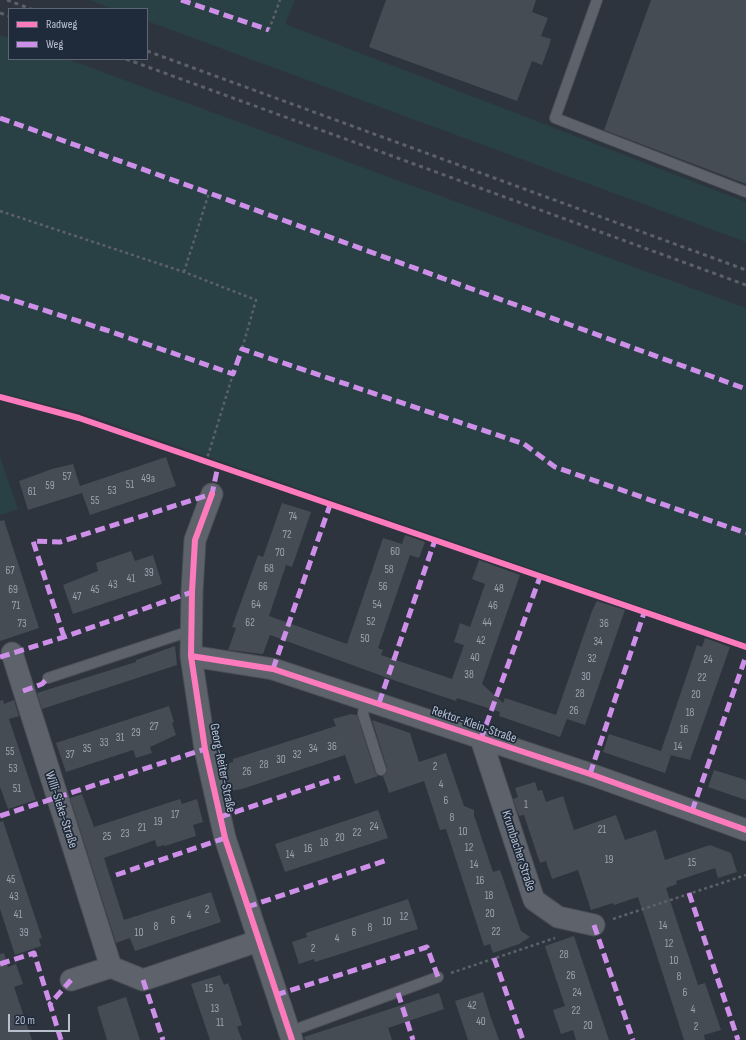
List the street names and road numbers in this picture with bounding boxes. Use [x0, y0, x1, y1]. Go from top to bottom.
street label: Rektor-Klein-Straße [430, 703, 518, 747]
street label: Georg-Reiter-Straße [206, 722, 238, 814]
street label: Willi-Sieke-Straße [41, 770, 81, 850]
street label: Krumbacher Straße [498, 809, 538, 893]

